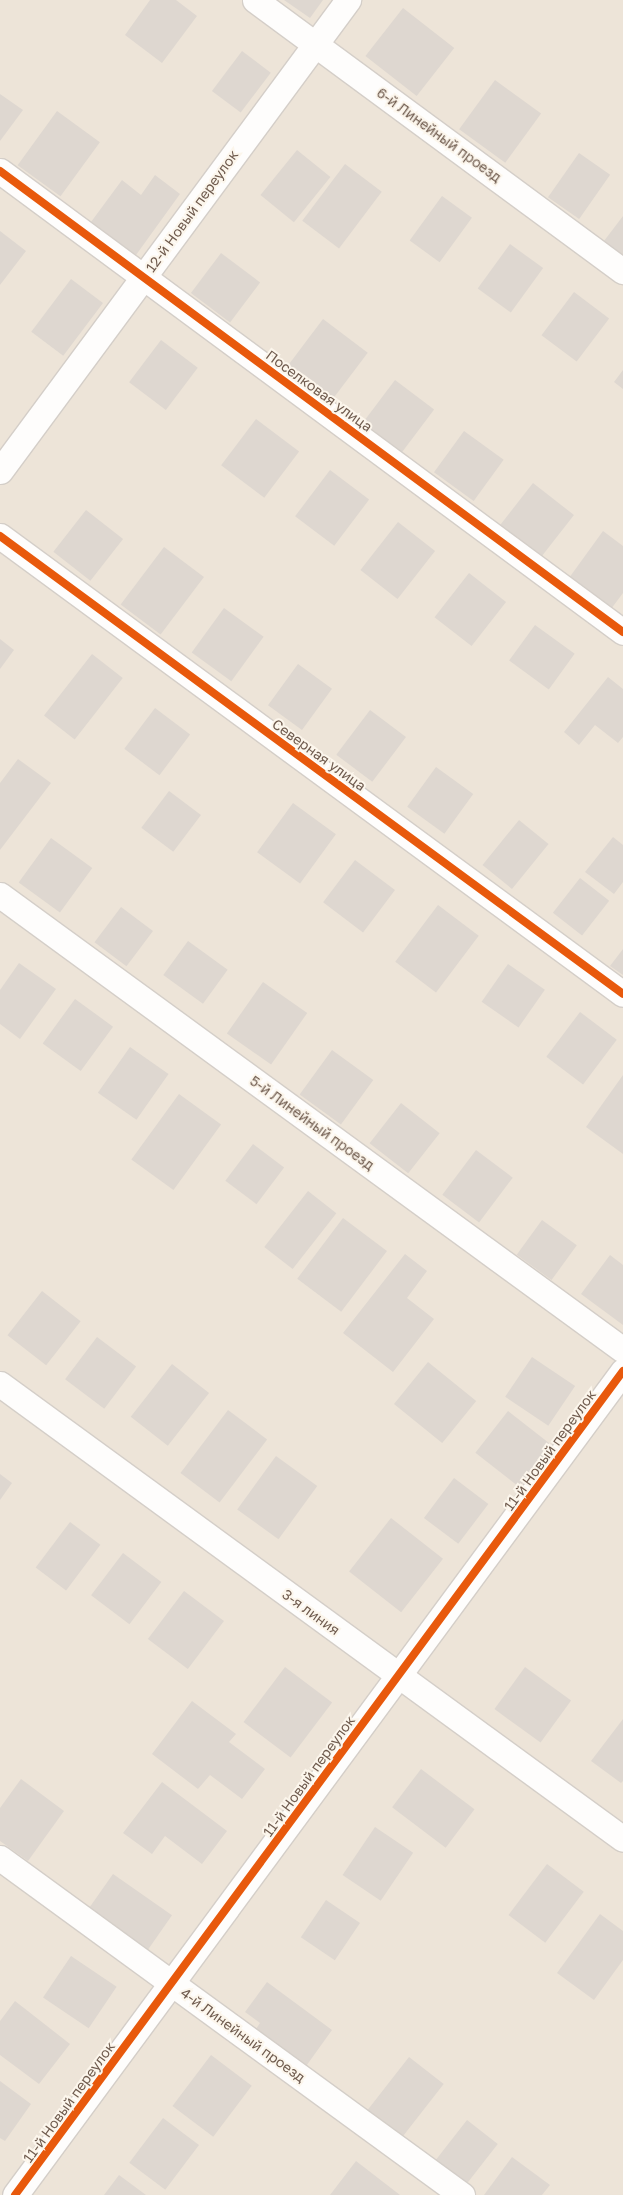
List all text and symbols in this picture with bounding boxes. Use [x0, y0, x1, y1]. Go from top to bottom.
street label: 6-й Линейный проезд [373, 84, 505, 186]
street label: 12-й Новый переулок [142, 147, 242, 275]
street label: Поселковая улица [263, 347, 375, 435]
street label: Северная улица [269, 716, 369, 794]
street label: 5-й Линейный проезд [247, 1072, 377, 1174]
street label: 11-й Новый переулок [500, 1386, 600, 1514]
street label: 3-я линия [279, 1586, 343, 1638]
street label: 11-й Новый переулок [259, 1712, 359, 1840]
street label: 4-й Линейный проезд [177, 1984, 309, 2086]
street label: 11-й Новый переулок [19, 2038, 119, 2166]

